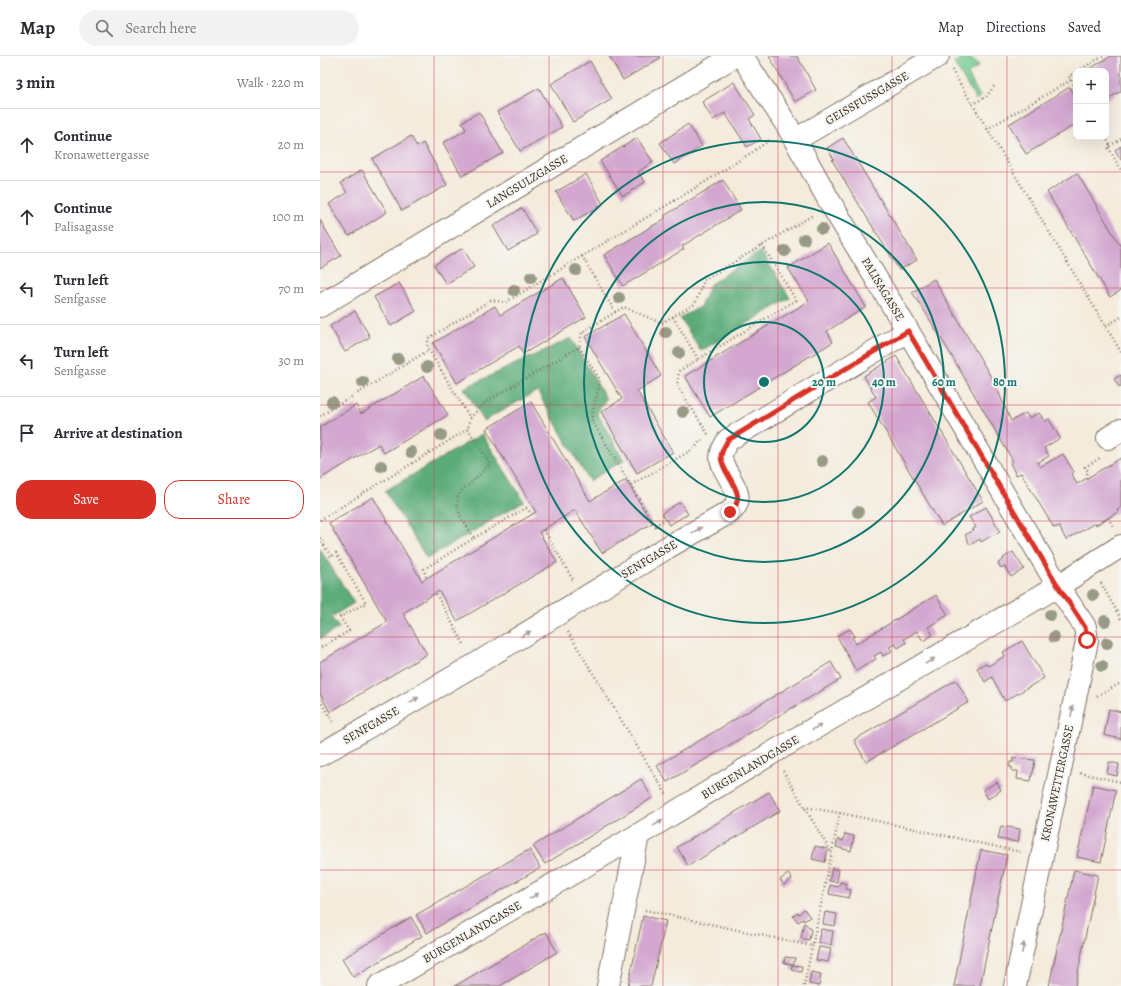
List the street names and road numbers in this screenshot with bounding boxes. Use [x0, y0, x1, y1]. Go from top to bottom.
street label: GEISSFUSSGASSE [822, 68, 912, 128]
street label: LANGSULZGASSE [483, 150, 571, 212]
street label: PALISAGASSE [858, 254, 908, 324]
street label: SENFGASSE [618, 536, 680, 582]
street label: SENFGASSE [340, 702, 402, 748]
street label: KRONAWETTERGASSE [1037, 723, 1077, 843]
street label: BURGENLANDGASSE [698, 731, 802, 803]
street label: BURGENLANDGASSE [420, 897, 524, 967]

